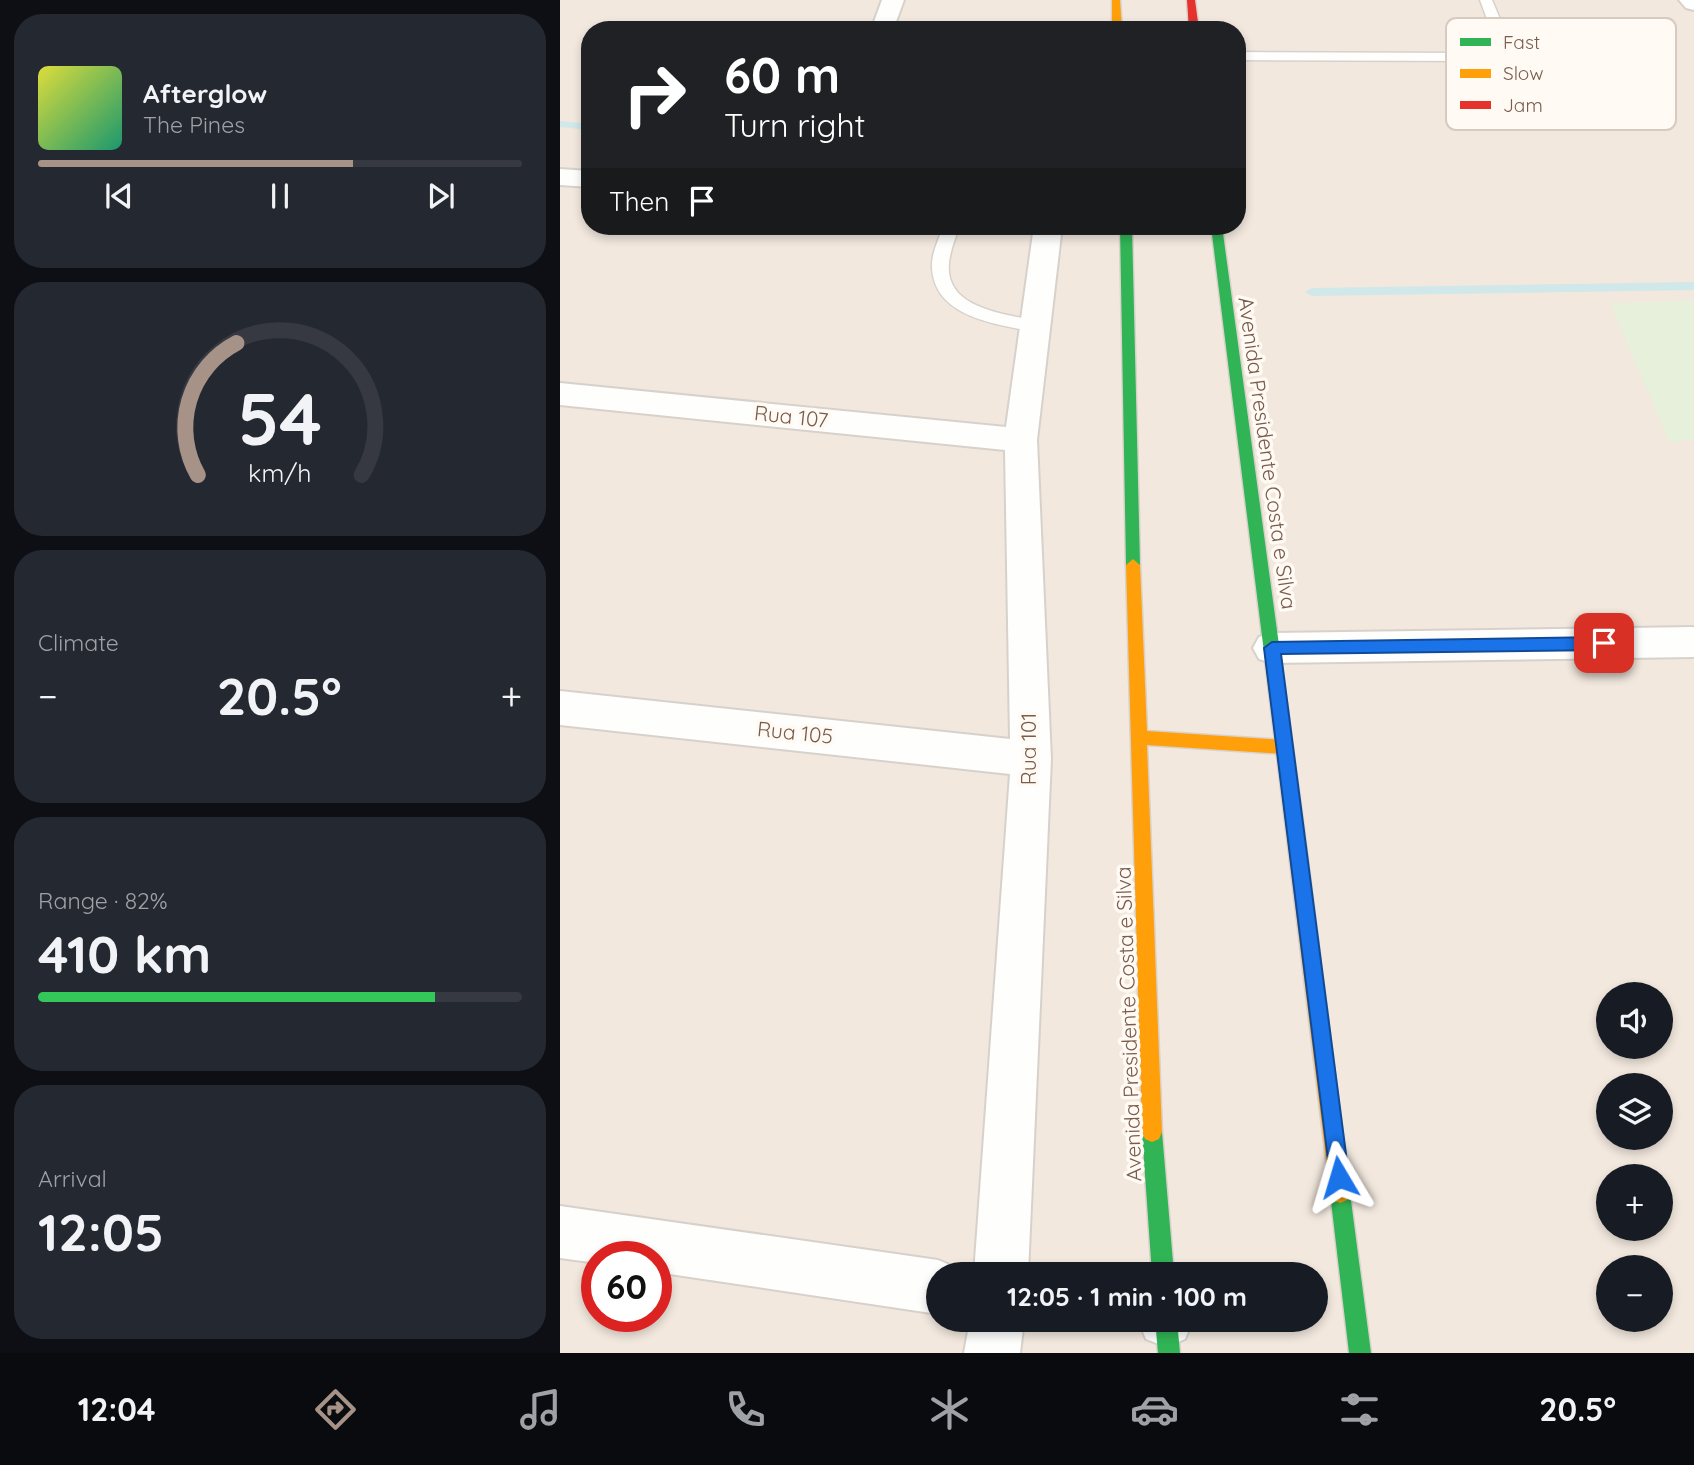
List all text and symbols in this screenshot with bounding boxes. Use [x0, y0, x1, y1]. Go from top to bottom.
legend [1446, 18, 1676, 130]
text: Fast [1503, 30, 1540, 54]
text: 60 m [724, 44, 840, 105]
icon: right [609, 49, 700, 140]
text: Slow [1503, 61, 1544, 85]
text: Afterglow [143, 77, 267, 110]
text: Jam [1503, 93, 1543, 117]
text: Turn right [724, 105, 865, 145]
text: The Pines [143, 110, 245, 139]
icon: previous [100, 177, 138, 215]
icon: pause [261, 177, 299, 215]
icon: next [422, 177, 460, 215]
icon: arrive [683, 182, 721, 220]
text: Then [609, 185, 669, 218]
street label: Avenida Presidente Costa e Silva [1233, 295, 1303, 611]
text: 54 [238, 372, 322, 463]
street label: Rua 107 [753, 399, 830, 433]
text: km/h [248, 456, 312, 487]
pin [1574, 613, 1634, 673]
icon: arrive [1585, 624, 1623, 662]
text: Climate [38, 628, 119, 657]
text: 20.5° [217, 663, 342, 728]
text: − [38, 672, 58, 720]
text: + [501, 672, 522, 720]
street label: Rua 101 [1015, 713, 1041, 785]
street label: Rua 105 [756, 715, 834, 749]
street label: Avenida Presidente Costa e Silva [1110, 866, 1146, 1182]
text: Range · 82% [38, 886, 168, 915]
text: 410 km [38, 921, 211, 986]
map controls [1596, 982, 1673, 1332]
button: sound [1596, 982, 1673, 1059]
button: layers [1596, 1073, 1673, 1150]
position arrow [1302, 1140, 1376, 1214]
text: Arrival [38, 1164, 107, 1193]
button: + [1596, 1164, 1673, 1241]
text: 12:05 [38, 1199, 164, 1264]
speed limit sign: 60 [581, 1241, 672, 1332]
button: − [1596, 1255, 1673, 1332]
text: 12:05 · 1 min · 100 m [1007, 1280, 1247, 1313]
icon: directions [311, 1385, 360, 1434]
icon: music [516, 1385, 565, 1434]
icon: phone [721, 1385, 770, 1434]
icon: climate [925, 1385, 974, 1434]
icon: car [1130, 1385, 1179, 1434]
icon: filters [1335, 1385, 1384, 1434]
text: 12:04 [78, 1389, 156, 1429]
text: 20.5° [1539, 1389, 1616, 1429]

